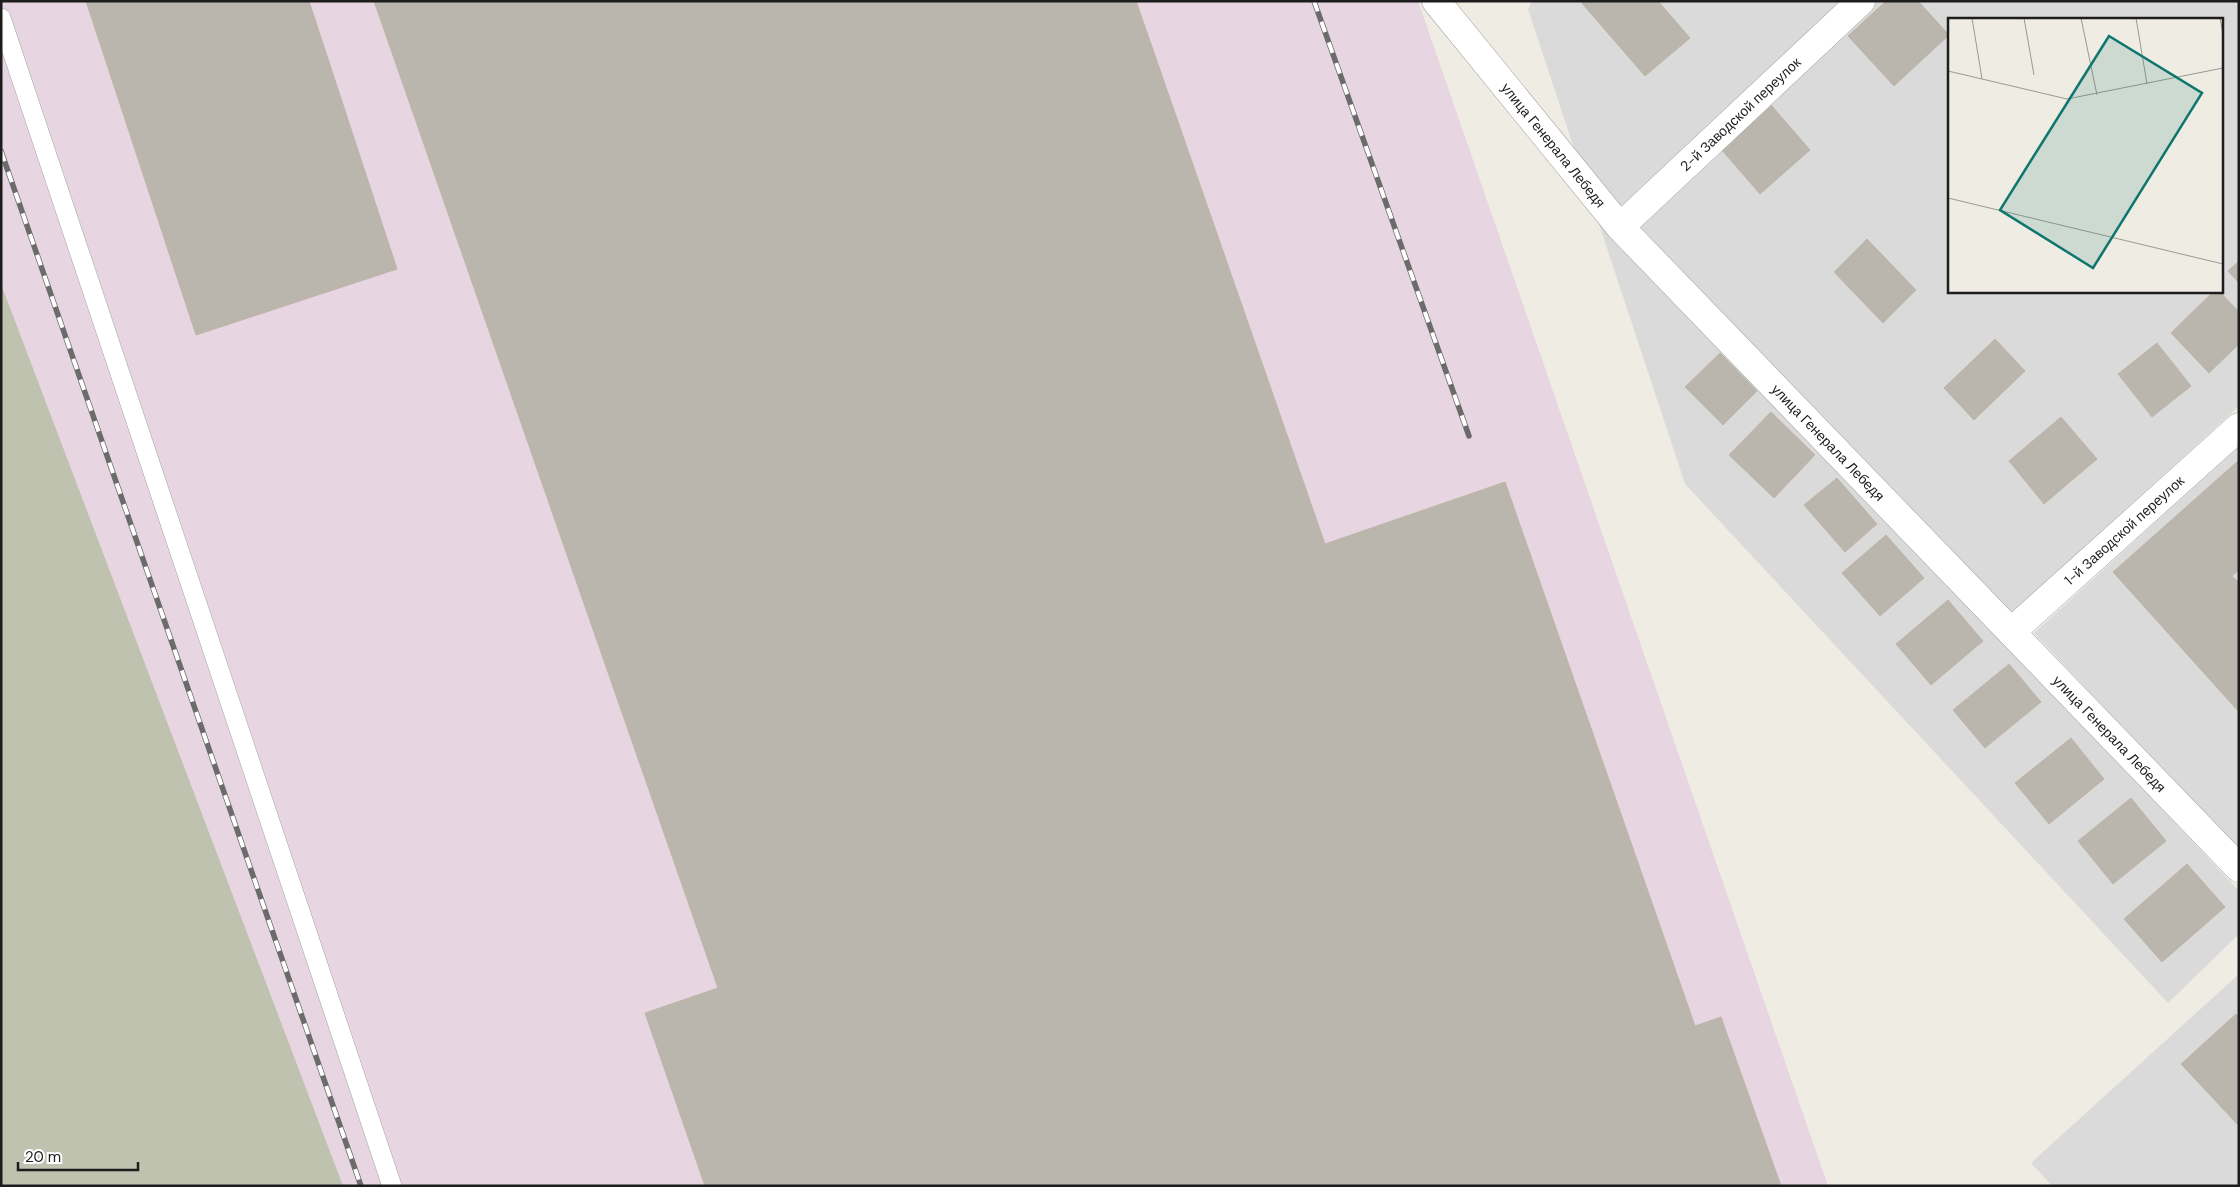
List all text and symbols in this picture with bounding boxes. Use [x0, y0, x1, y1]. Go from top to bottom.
inset map [1948, 18, 2222, 292]
street label: 2-й Заводской переулок [1676, 53, 1805, 175]
street label: улица Генерала Лебедя [1497, 79, 1610, 211]
street label: улица Генерала Лебедя [1768, 380, 1889, 505]
street label: 1-й Заводской переулок [2060, 471, 2188, 589]
street label: улица Генерала Лебедя [2049, 672, 2170, 796]
scale bar [18, 1140, 138, 1172]
text: 20 m [25, 1147, 61, 1167]

